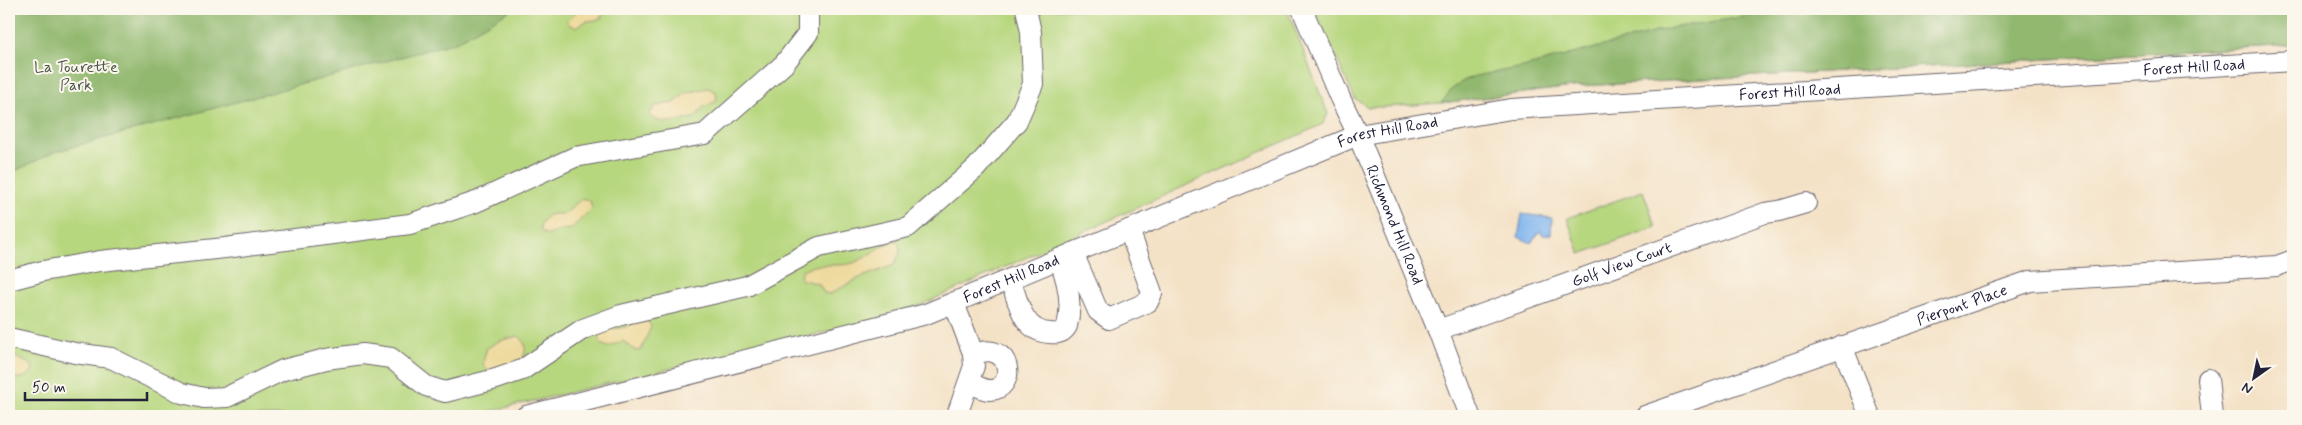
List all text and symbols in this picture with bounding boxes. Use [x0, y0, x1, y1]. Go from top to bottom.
street label: Forest Hill Road [2142, 53, 2246, 81]
park label: La Tourette Park [34, 57, 118, 96]
street label: Forest Hill Road [1738, 78, 1841, 105]
street label: Forest Hill Road [1334, 111, 1439, 153]
street label: Richmond Hill Road [1361, 162, 1429, 288]
street label: Golf View Court [1569, 237, 1674, 292]
street label: Forest Hill Road [960, 249, 1062, 308]
street label: Pierpont Place [1914, 279, 2010, 330]
north arrow [2230, 352, 2280, 402]
scale bar [25, 370, 148, 402]
text: 50 m [32, 378, 66, 398]
text: N [2239, 378, 2256, 398]

